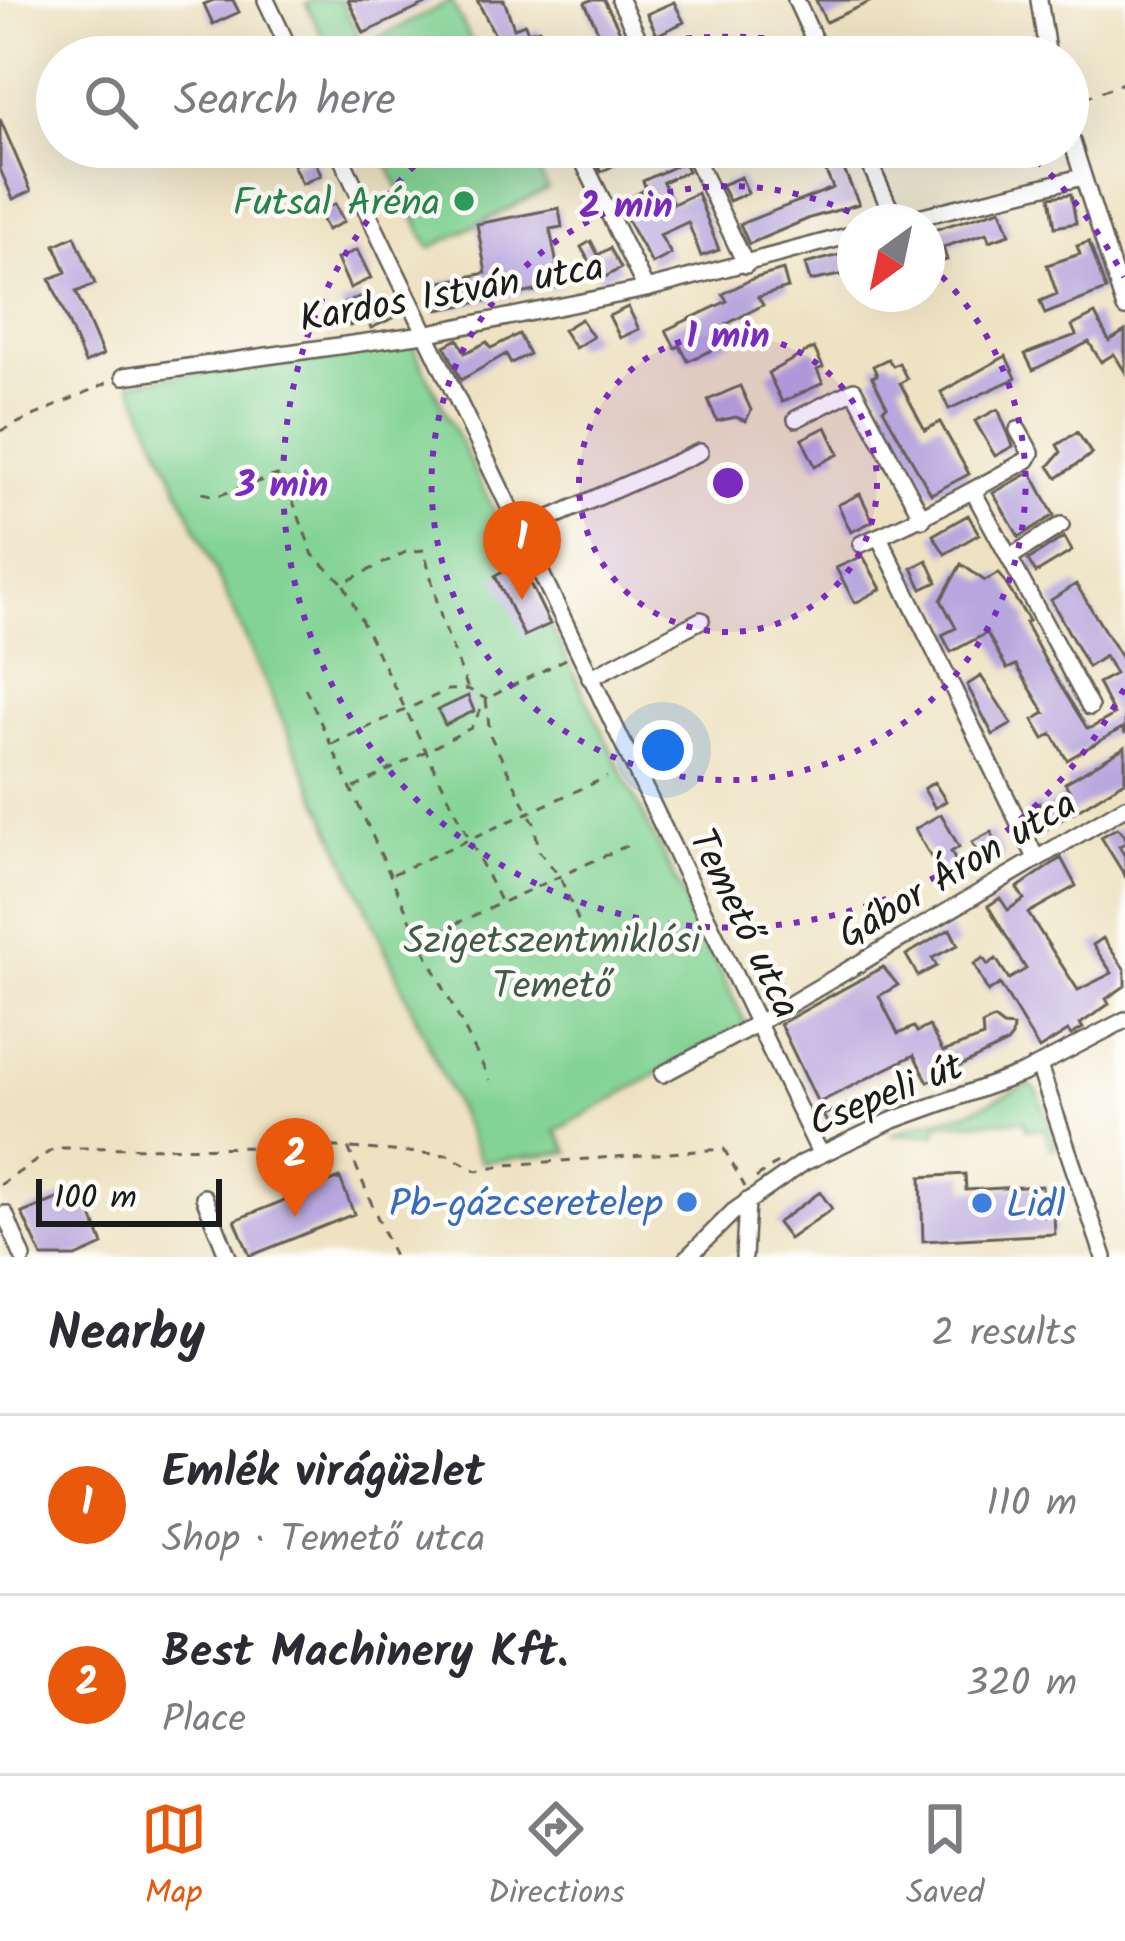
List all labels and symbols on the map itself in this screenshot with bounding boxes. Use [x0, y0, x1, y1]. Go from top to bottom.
place label: Futsal Aréna [233, 174, 440, 236]
text: 2 min [579, 179, 673, 236]
marker: Futsal Aréna [451, 188, 477, 214]
north arrow [837, 204, 945, 312]
street label: Kardos István utca [295, 238, 609, 352]
text: 1 min [686, 309, 770, 366]
text: 3 min [235, 458, 328, 515]
centre of rings [707, 462, 749, 504]
pin: 1 [483, 501, 561, 600]
your location [633, 720, 693, 780]
street label: Gábor Áron utca [827, 776, 1089, 967]
street label: Temető utca [670, 819, 815, 1030]
park label: Szigetszentmiklósi Temető [403, 912, 702, 1019]
street label: Csepeli út [800, 1037, 974, 1156]
pin: 2 [256, 1118, 334, 1217]
scale bar [36, 1173, 222, 1226]
place label: Pb-gázcseretelep [389, 1175, 663, 1237]
place label: Lidl [1006, 1176, 1066, 1238]
marker: Pb-gázcseretelep [674, 1189, 700, 1215]
marker: Lidl [969, 1190, 995, 1216]

